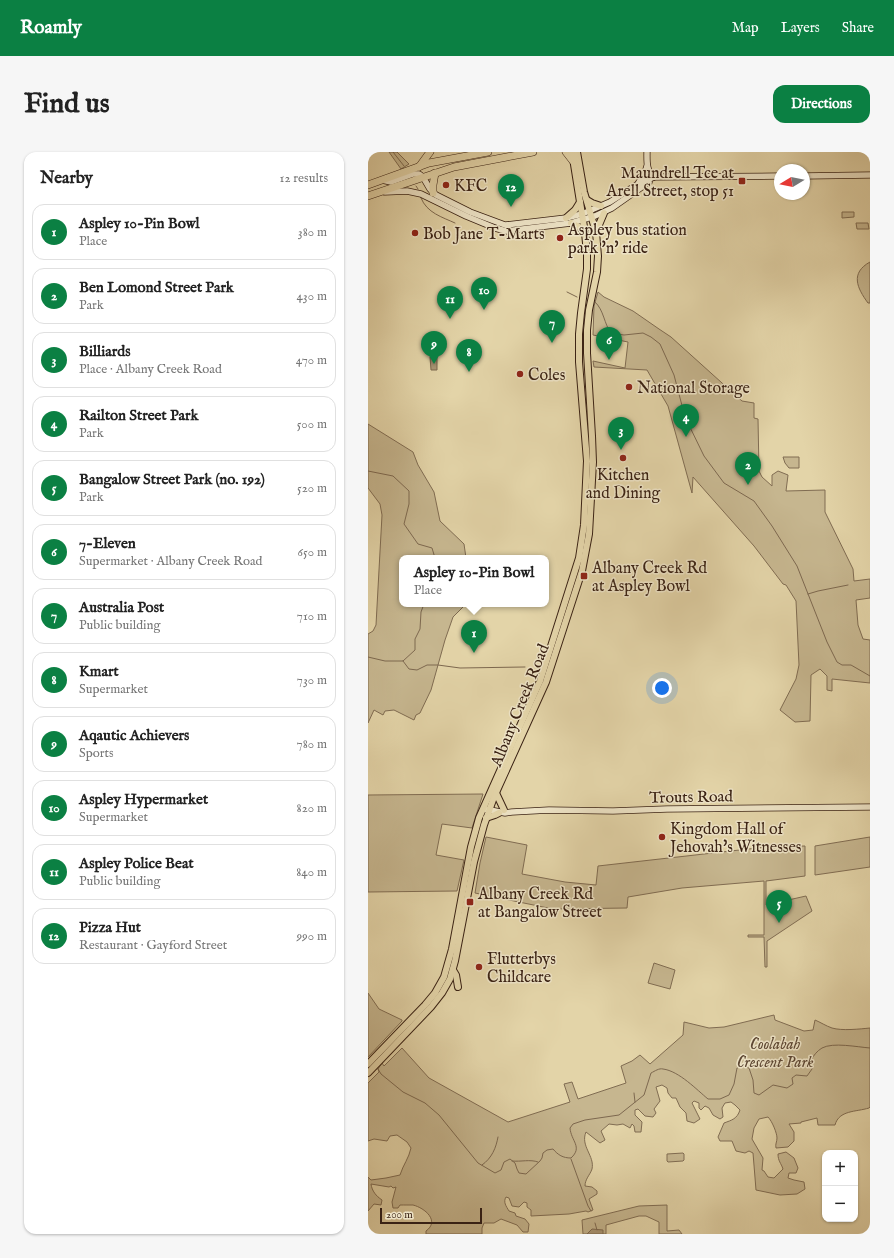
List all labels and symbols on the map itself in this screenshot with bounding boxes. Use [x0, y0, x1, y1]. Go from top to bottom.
place label: Maundrell Tce at Arell Street, stop 51 [606, 164, 735, 202]
north arrow [774, 164, 810, 200]
pin: 12 [498, 174, 524, 207]
marker: Maundrell Tce at Arell Street, stop 51 [737, 176, 747, 186]
place label: KFC [454, 177, 487, 197]
marker: KFC [441, 180, 451, 190]
place label: Aspley bus station park 'n' ride [567, 221, 687, 259]
place label: Bob Jane T-Marts [423, 225, 545, 245]
marker: Bob Jane T-Marts [410, 228, 420, 238]
marker: Aspley bus station park 'n' ride [555, 233, 565, 243]
pin: 10 [471, 277, 497, 310]
pin: 11 [437, 286, 463, 319]
pin: 7 [539, 310, 565, 343]
pin: 6 [596, 327, 622, 360]
pin: 9 [421, 331, 447, 364]
pin: 8 [456, 339, 482, 372]
place label: Coles [528, 366, 566, 386]
marker: Coles [515, 369, 525, 379]
place label: National Storage [637, 379, 750, 399]
marker: National Storage [624, 382, 634, 392]
pin: 4 [673, 404, 699, 437]
pin: 3 [608, 417, 634, 450]
pin: 2 [735, 452, 761, 485]
marker: Kitchen and Dining [618, 453, 628, 463]
place label: Kitchen and Dining [586, 466, 661, 504]
place label: Albany Creek Rd at Aspley Bowl [591, 559, 708, 597]
marker: Albany Creek Rd at Aspley Bowl [579, 571, 589, 581]
pin: 1 [461, 620, 487, 653]
street label: Albany Creek Road [487, 641, 555, 771]
your location [652, 678, 672, 698]
street label: Trouts Road [649, 787, 734, 809]
place label: Kingdom Hall of Jehovah's Witnesses [668, 820, 802, 858]
marker: Kingdom Hall of Jehovah's Witnesses [657, 832, 667, 842]
place label: Albany Creek Rd at Bangalow Street [477, 885, 603, 923]
pin: 5 [766, 890, 792, 923]
marker: Albany Creek Rd at Bangalow Street [465, 897, 475, 907]
place label: Flutterbys Childcare [487, 950, 556, 988]
marker: Flutterbys Childcare [474, 962, 484, 972]
park label: Coolabah Crescent Park [737, 1035, 814, 1073]
scale bar [380, 1206, 482, 1225]

